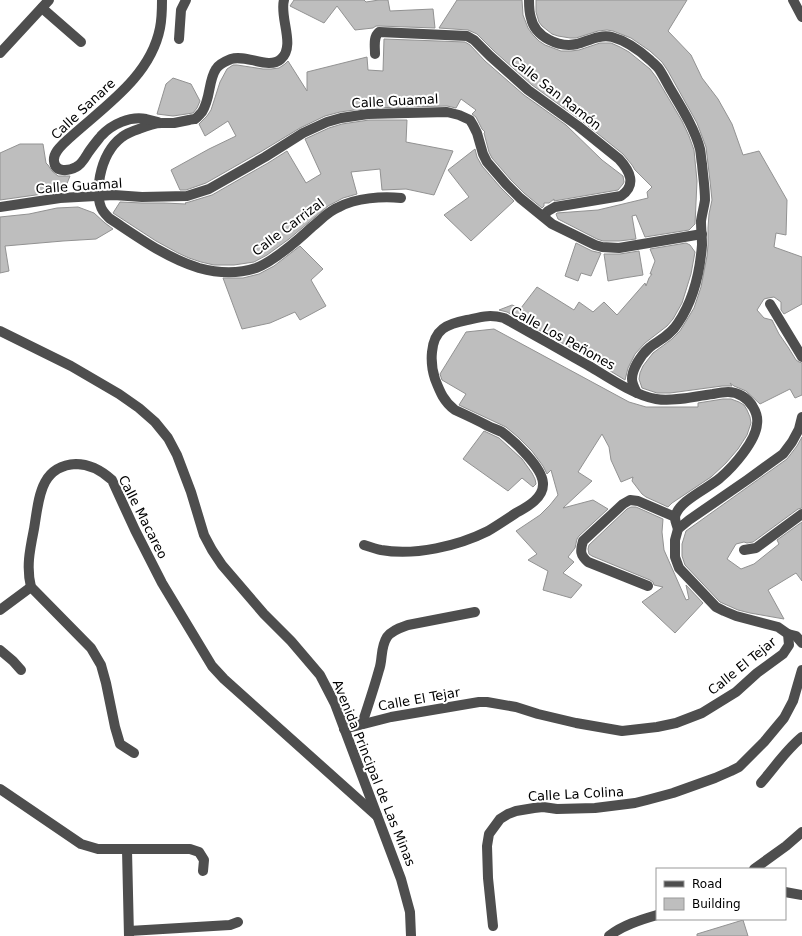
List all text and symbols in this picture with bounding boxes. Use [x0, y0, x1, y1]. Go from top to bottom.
street label: Calle San Ramón [508, 53, 604, 133]
street label: Calle Sanare [48, 76, 118, 142]
street label: Calle Guamal [351, 91, 439, 111]
street label: Calle Guamal [35, 175, 123, 197]
street label: Calle Carrizal [249, 195, 327, 259]
street label: Calle Los Peñones [508, 303, 618, 373]
street label: Calle Macareo [115, 473, 171, 561]
street label: Calle El Tejar [705, 634, 779, 698]
street label: Avenida Principal de Las Minas [330, 678, 418, 869]
street label: Calle El Tejar [377, 684, 462, 714]
street label: Calle La Colina [528, 784, 624, 804]
legend [656, 868, 786, 920]
text: Road [692, 877, 722, 891]
text: Building [692, 897, 741, 911]

